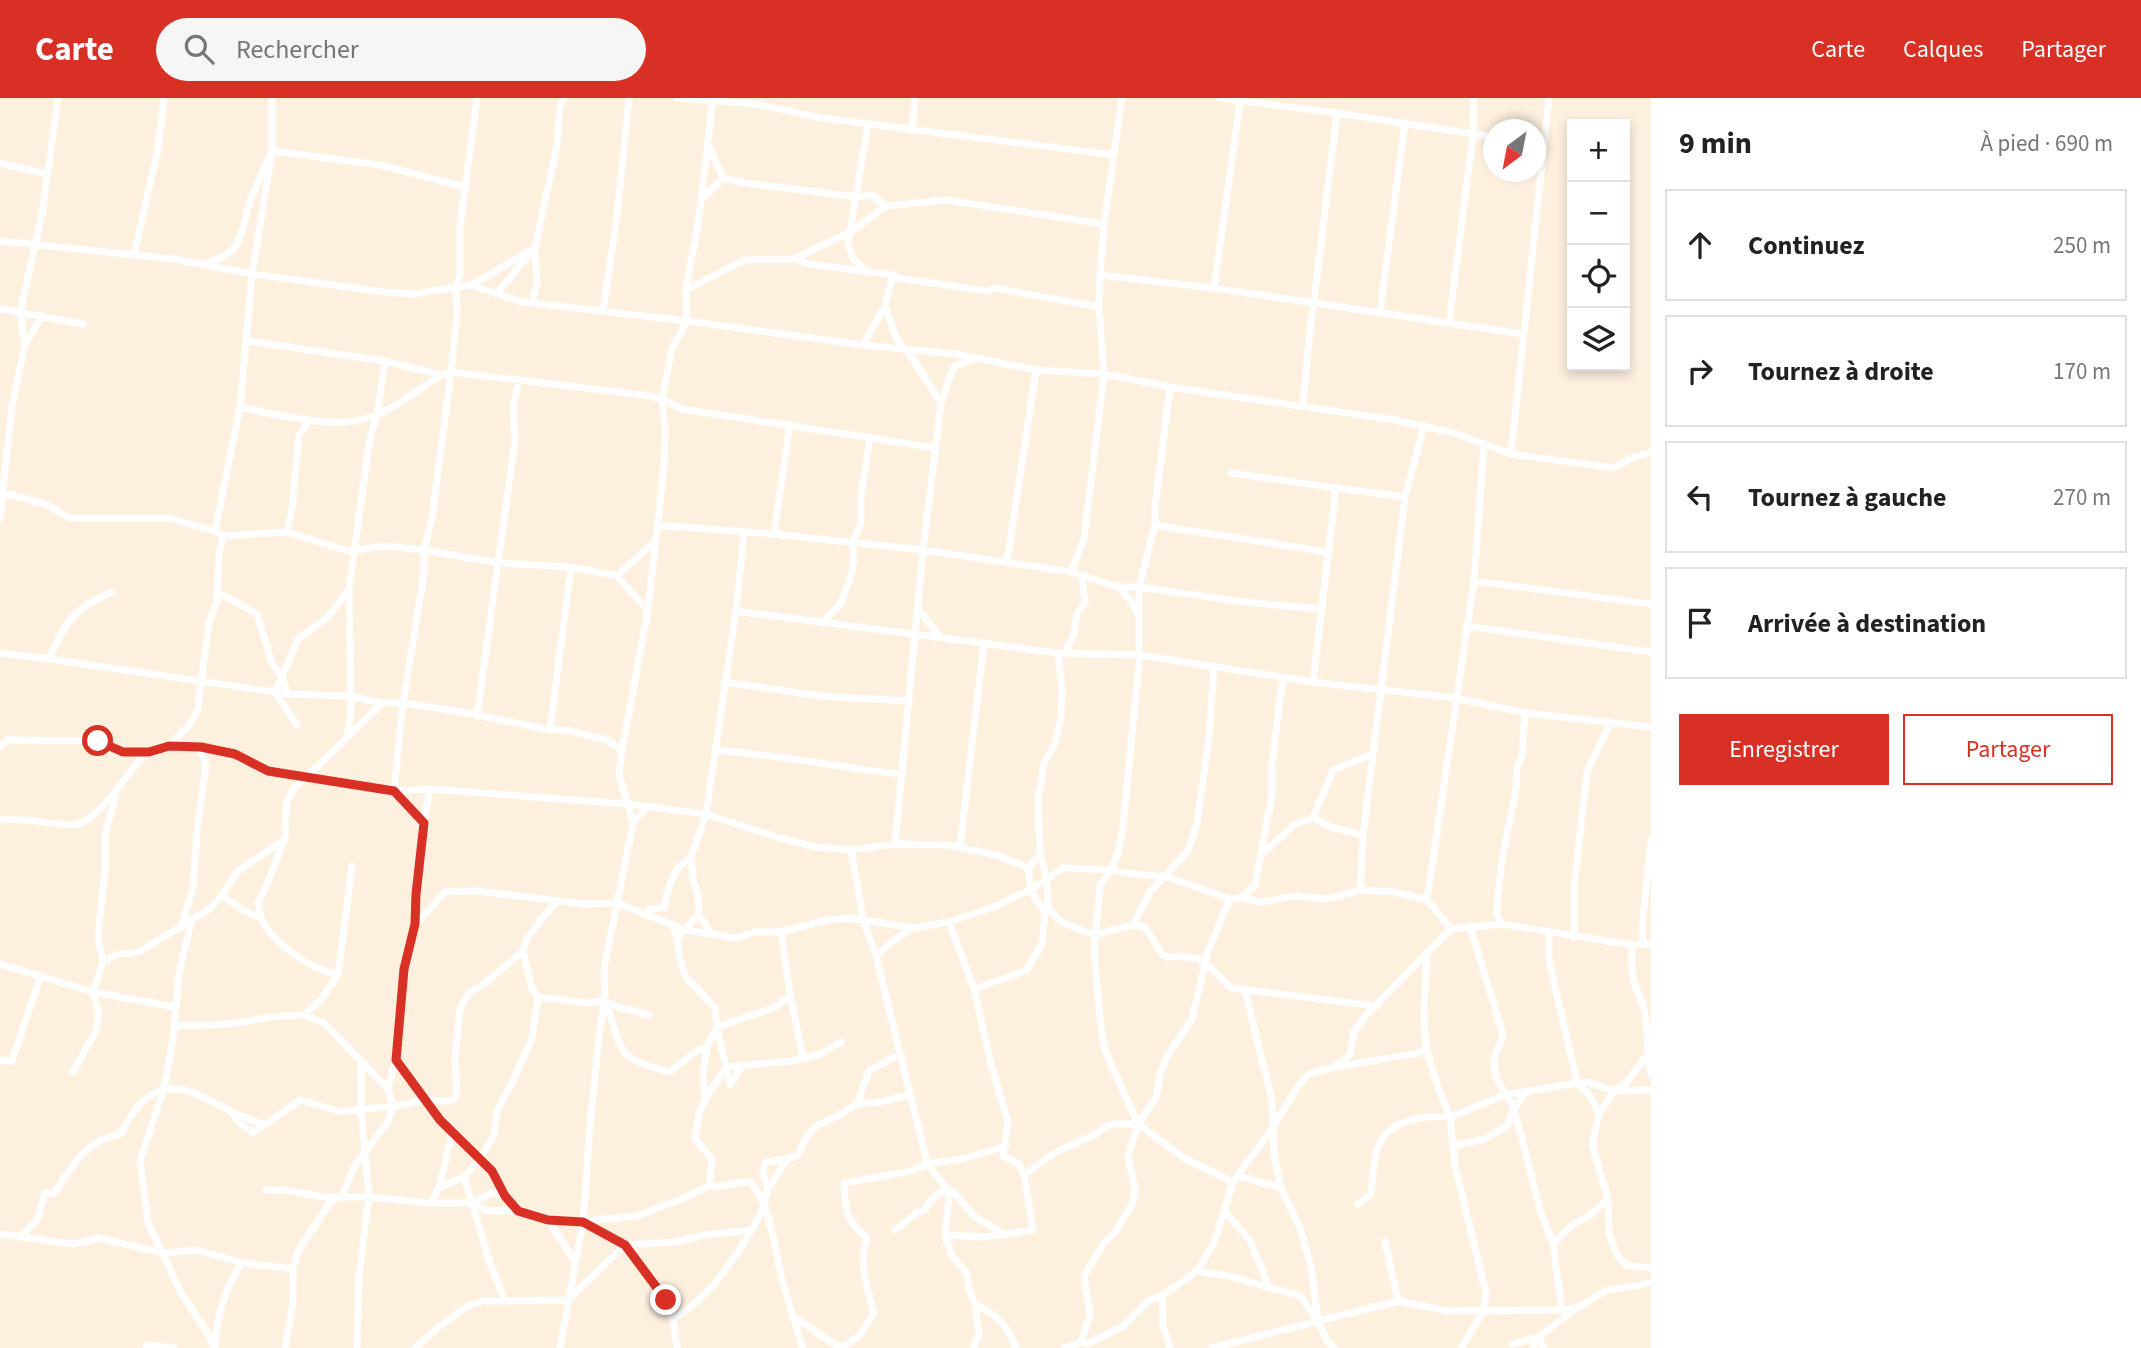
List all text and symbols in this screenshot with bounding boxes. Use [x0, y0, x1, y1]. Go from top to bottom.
search box [156, 18, 646, 81]
text: Carte [35, 26, 114, 73]
icon: search [180, 30, 218, 68]
text: Rechercher [236, 31, 359, 68]
text: Carte [1811, 32, 1865, 67]
text: Calques [1903, 32, 1983, 67]
text: Partager [2021, 32, 2106, 67]
north arrow [1483, 119, 1546, 182]
map controls [1567, 119, 1630, 371]
button: + [1567, 119, 1630, 182]
text: 9 min [1679, 122, 1752, 165]
text: À pied · 690 m [1980, 127, 2113, 160]
button: − [1567, 182, 1630, 245]
icon: ahead [1681, 226, 1719, 264]
text: Continuez [1748, 227, 1864, 264]
text: 250 m [2053, 229, 2111, 262]
button: locate [1567, 245, 1630, 308]
button: layers [1567, 308, 1630, 371]
icon: right [1681, 352, 1719, 390]
text: Tournez à droite [1748, 353, 1934, 390]
text: 170 m [2053, 355, 2111, 388]
icon: left [1681, 478, 1719, 516]
text: Tournez à gauche [1748, 479, 1947, 516]
text: 270 m [2053, 481, 2111, 514]
icon: arrive [1681, 604, 1719, 642]
text: Arrivée à destination [1748, 605, 1986, 642]
button: Enregistrer [1679, 714, 1889, 785]
button: Partager [1903, 714, 2113, 785]
route start [82, 725, 113, 756]
route end [650, 1284, 681, 1315]

